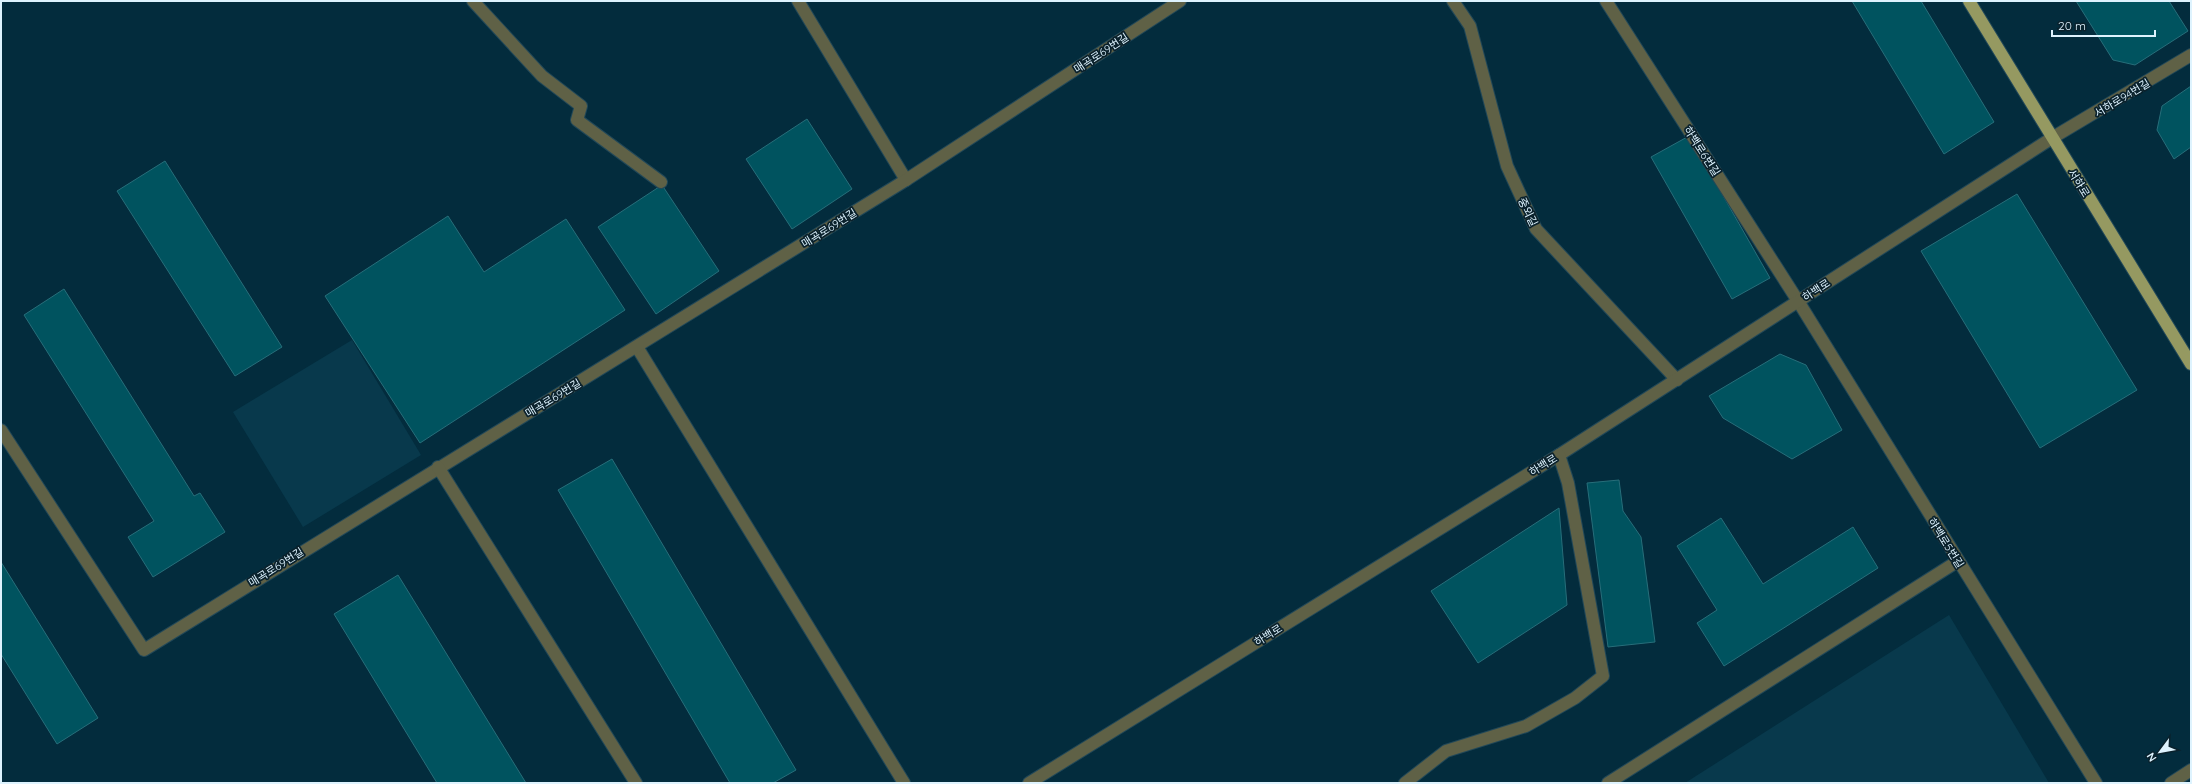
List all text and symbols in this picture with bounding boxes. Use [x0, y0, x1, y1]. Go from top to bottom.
scale bar [2052, 12, 2155, 38]
text: 20 m [2058, 18, 2086, 33]
street label: 매곡로69번길 [1071, 30, 1131, 76]
street label: 서하로94번길 [2092, 76, 2152, 120]
street label: 하백로6번길 [1681, 123, 1723, 179]
street label: 서하로 [2065, 166, 2093, 200]
street label: 중외길 [1515, 195, 1541, 229]
street label: 매곡로69번길 [799, 205, 859, 251]
street label: 하백로 [1799, 276, 1833, 304]
street label: 매곡로69번길 [523, 376, 583, 420]
street label: 하백로 [1526, 451, 1560, 479]
street label: 하백로5번길 [1925, 515, 1967, 571]
street label: 매곡로69번길 [246, 544, 306, 590]
street label: 하백로 [1251, 621, 1285, 649]
north arrow [2140, 732, 2180, 772]
text: N [2143, 750, 2160, 764]

